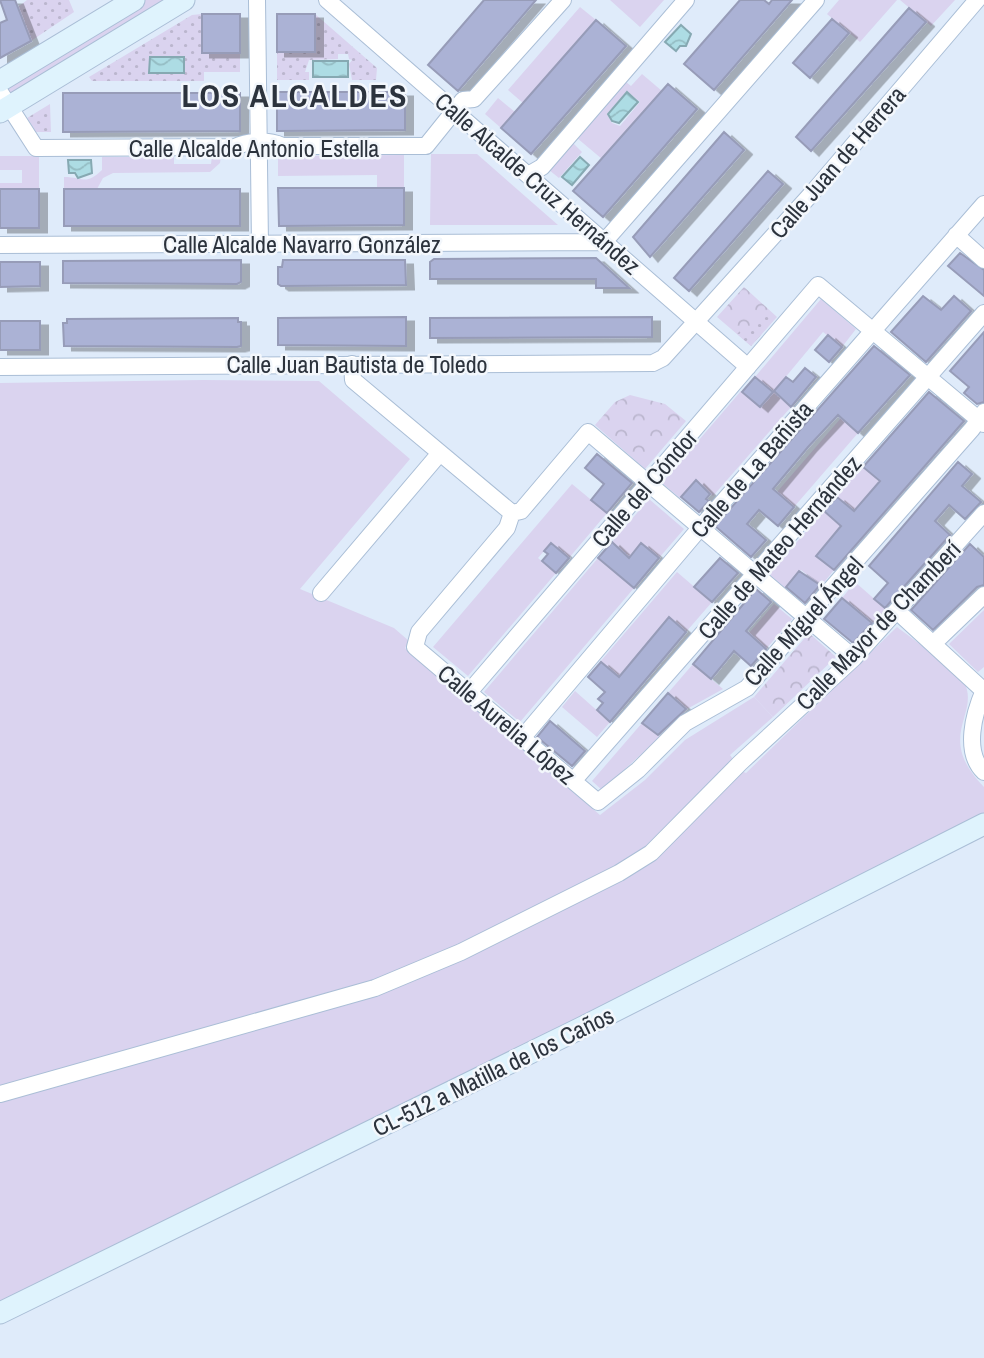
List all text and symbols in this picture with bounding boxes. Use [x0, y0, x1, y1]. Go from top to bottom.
district label: LOS ALCALDES [181, 74, 409, 117]
street label: Calle Juan de Herrera [762, 79, 912, 245]
street label: Calle Alcalde Cruz Hernández [428, 85, 648, 281]
street label: Calle Alcalde Antonio Estella [129, 132, 379, 164]
street label: Calle Alcalde Navarro González [163, 228, 441, 260]
street label: Calle Juan Bautista de Toledo [226, 348, 488, 380]
street label: Calle de La Bañista [683, 394, 819, 544]
street label: Calle del Cóndor [584, 422, 704, 554]
street label: Calle de Mateo Hernández [690, 448, 868, 646]
street label: Calle Mayor de Chamberí [789, 533, 968, 717]
street label: Calle Miguel Ángel [736, 549, 870, 693]
street label: Calle Aurelia López [431, 657, 583, 791]
street label: CL-512 a Matilla de los Caños [367, 999, 619, 1143]

